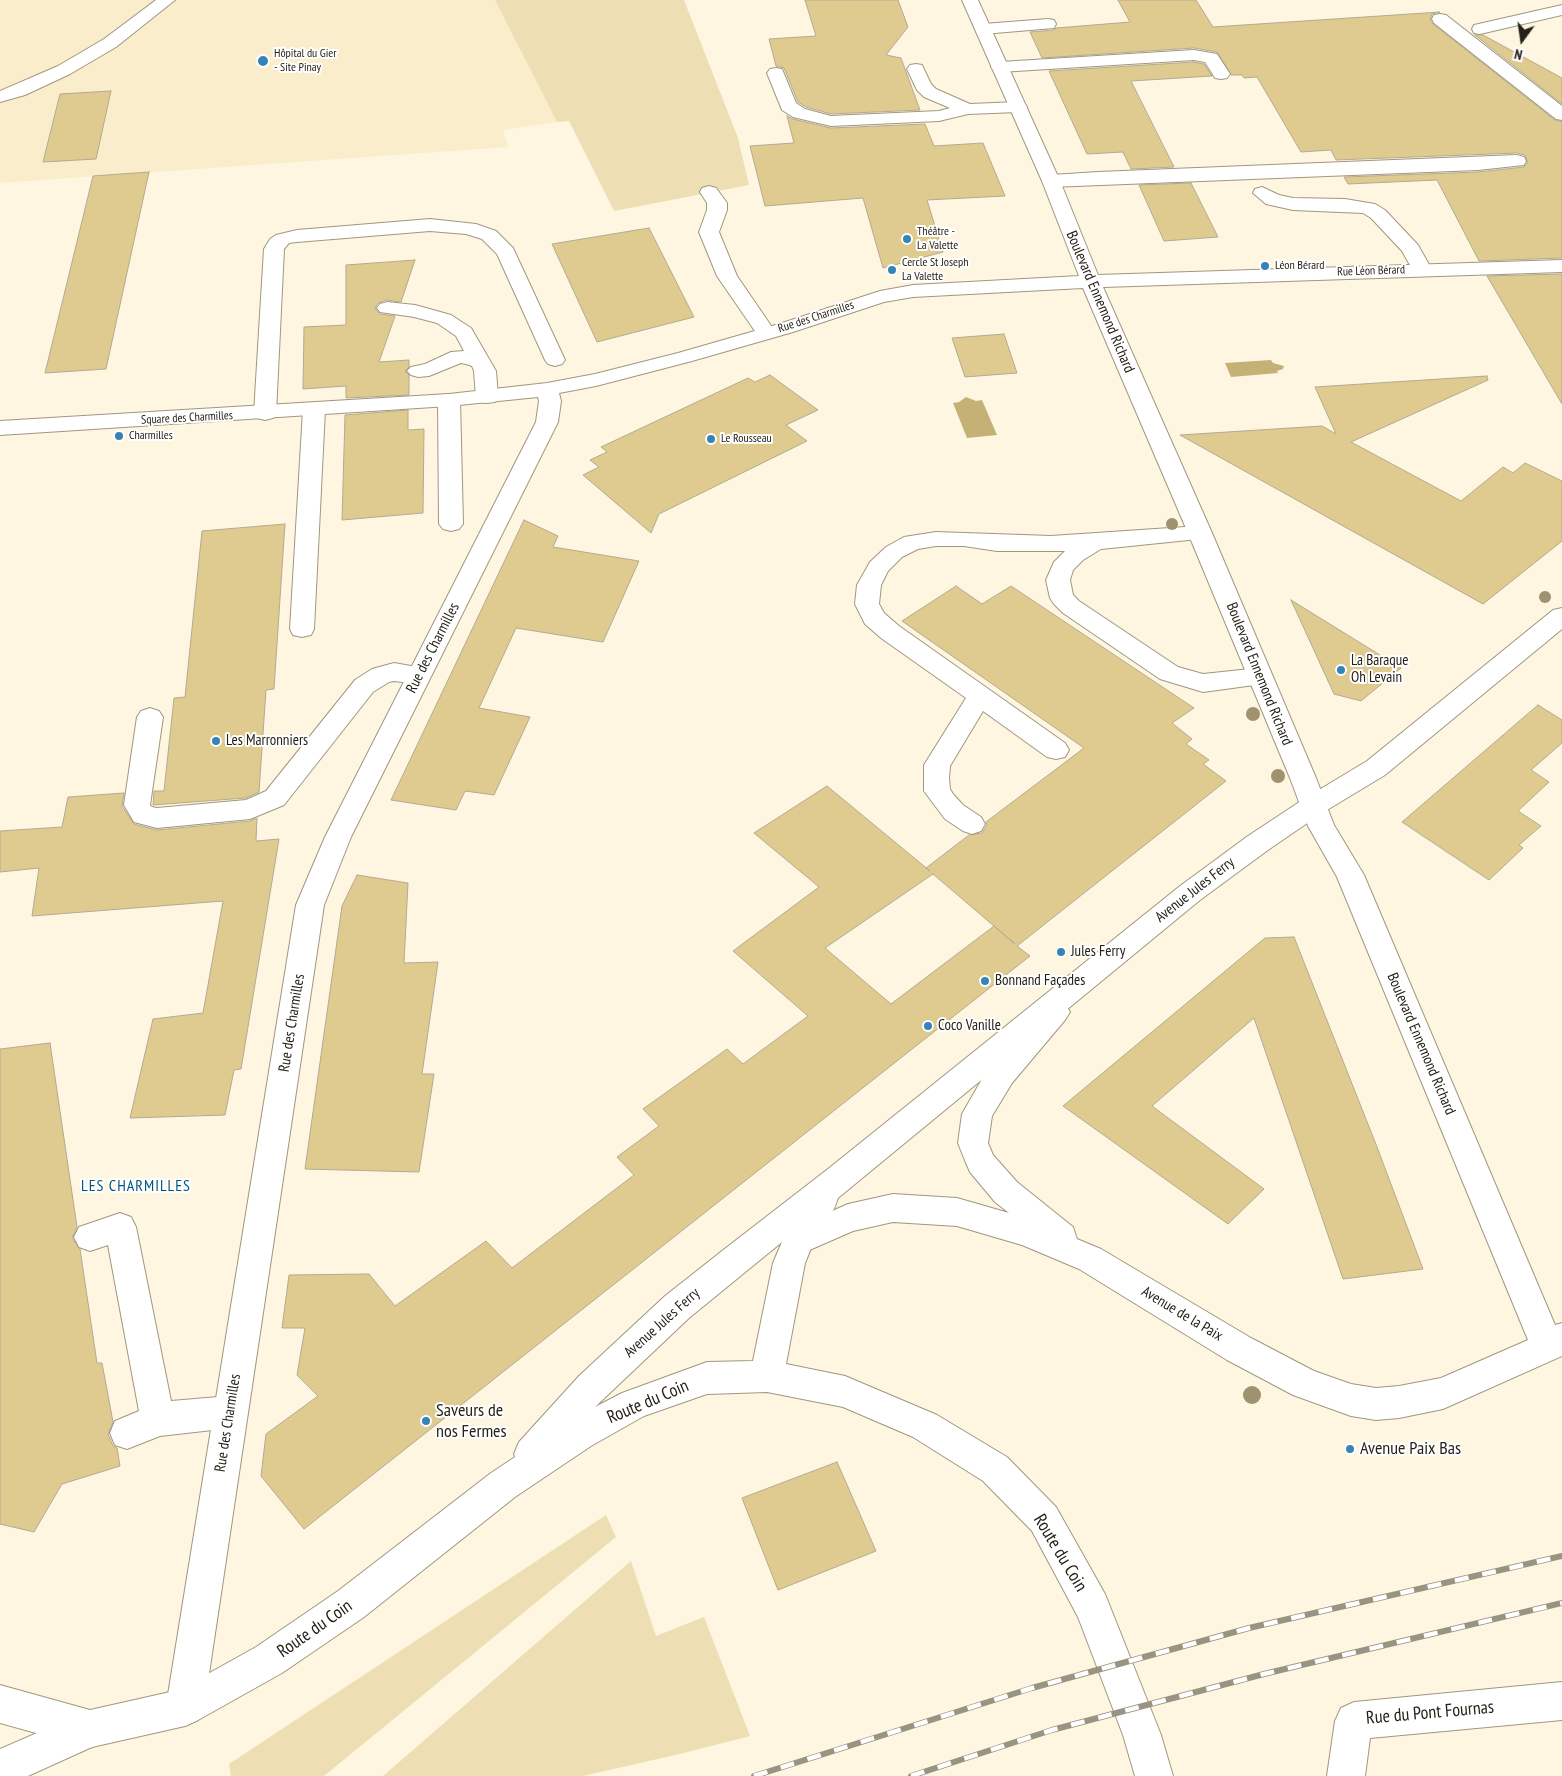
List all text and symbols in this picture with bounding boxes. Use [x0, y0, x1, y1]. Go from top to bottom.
north arrow [1497, 15, 1547, 65]
text: N [1513, 45, 1524, 64]
place label: Hôpital du Gier - Site Pinay [274, 47, 337, 75]
marker: Hôpital du Gier - Site Pinay [256, 54, 270, 68]
place label: Théâtre - La Valette [917, 225, 958, 253]
street label: Boulevard Ennemond Richard [1062, 228, 1138, 376]
marker: Théâtre - La Valette [901, 233, 913, 245]
place label: Cercle St Joseph La Valette [902, 256, 969, 284]
place label: Léon Bérard [1275, 259, 1324, 273]
marker: Léon Bérard [1259, 260, 1271, 272]
street label: Rue Léon Bérard [1337, 263, 1405, 279]
marker: Cercle St Joseph La Valette [886, 264, 898, 276]
street label: Rue des Charmilles [776, 298, 856, 336]
street label: Square des Charmilles [141, 408, 233, 428]
place label: Charmilles [129, 429, 173, 443]
marker: Charmilles [113, 430, 125, 442]
place label: Le Rousseau [721, 432, 772, 446]
marker: Le Rousseau [705, 433, 717, 445]
street label: Rue des Charmilles [403, 600, 463, 696]
street label: Boulevard Ennemond Richard [1222, 600, 1296, 748]
place label: La Baraque Oh Levain [1351, 652, 1409, 687]
marker: La Baraque Oh Levain [1335, 664, 1347, 676]
place label: Les Marronniers [226, 732, 308, 750]
marker: Les Marronniers [210, 735, 222, 747]
street label: Avenue Jules Ferry [1152, 854, 1238, 926]
place label: Jules Ferry [1071, 943, 1125, 961]
marker: Jules Ferry [1055, 946, 1067, 958]
street label: Boulevard Ennemond Richard [1383, 970, 1459, 1118]
place label: Bonnand Façades [995, 972, 1085, 990]
street label: Rue des Charmilles [275, 973, 309, 1073]
marker: Bonnand Façades [979, 975, 991, 987]
place label: Coco Vanille [938, 1017, 1001, 1035]
marker: Coco Vanille [922, 1020, 934, 1032]
district label: LES CHARMILLES [79, 1176, 193, 1196]
street label: Avenue de la Paix [1138, 1283, 1226, 1345]
street label: Avenue Jules Ferry [621, 1284, 703, 1362]
street label: Rue des Charmilles [211, 1373, 245, 1473]
street label: Route du Coin [604, 1375, 692, 1429]
place label: Saveurs de nos Fermes [436, 1400, 507, 1442]
marker: Saveurs de nos Fermes [420, 1415, 432, 1427]
place label: Avenue Paix Bas [1360, 1438, 1461, 1460]
marker: Avenue Paix Bas [1344, 1443, 1356, 1455]
street label: Route du Coin [1029, 1510, 1091, 1596]
street label: Route du Coin [273, 1595, 357, 1663]
street label: Rue du Pont Fournas [1365, 1697, 1495, 1729]

